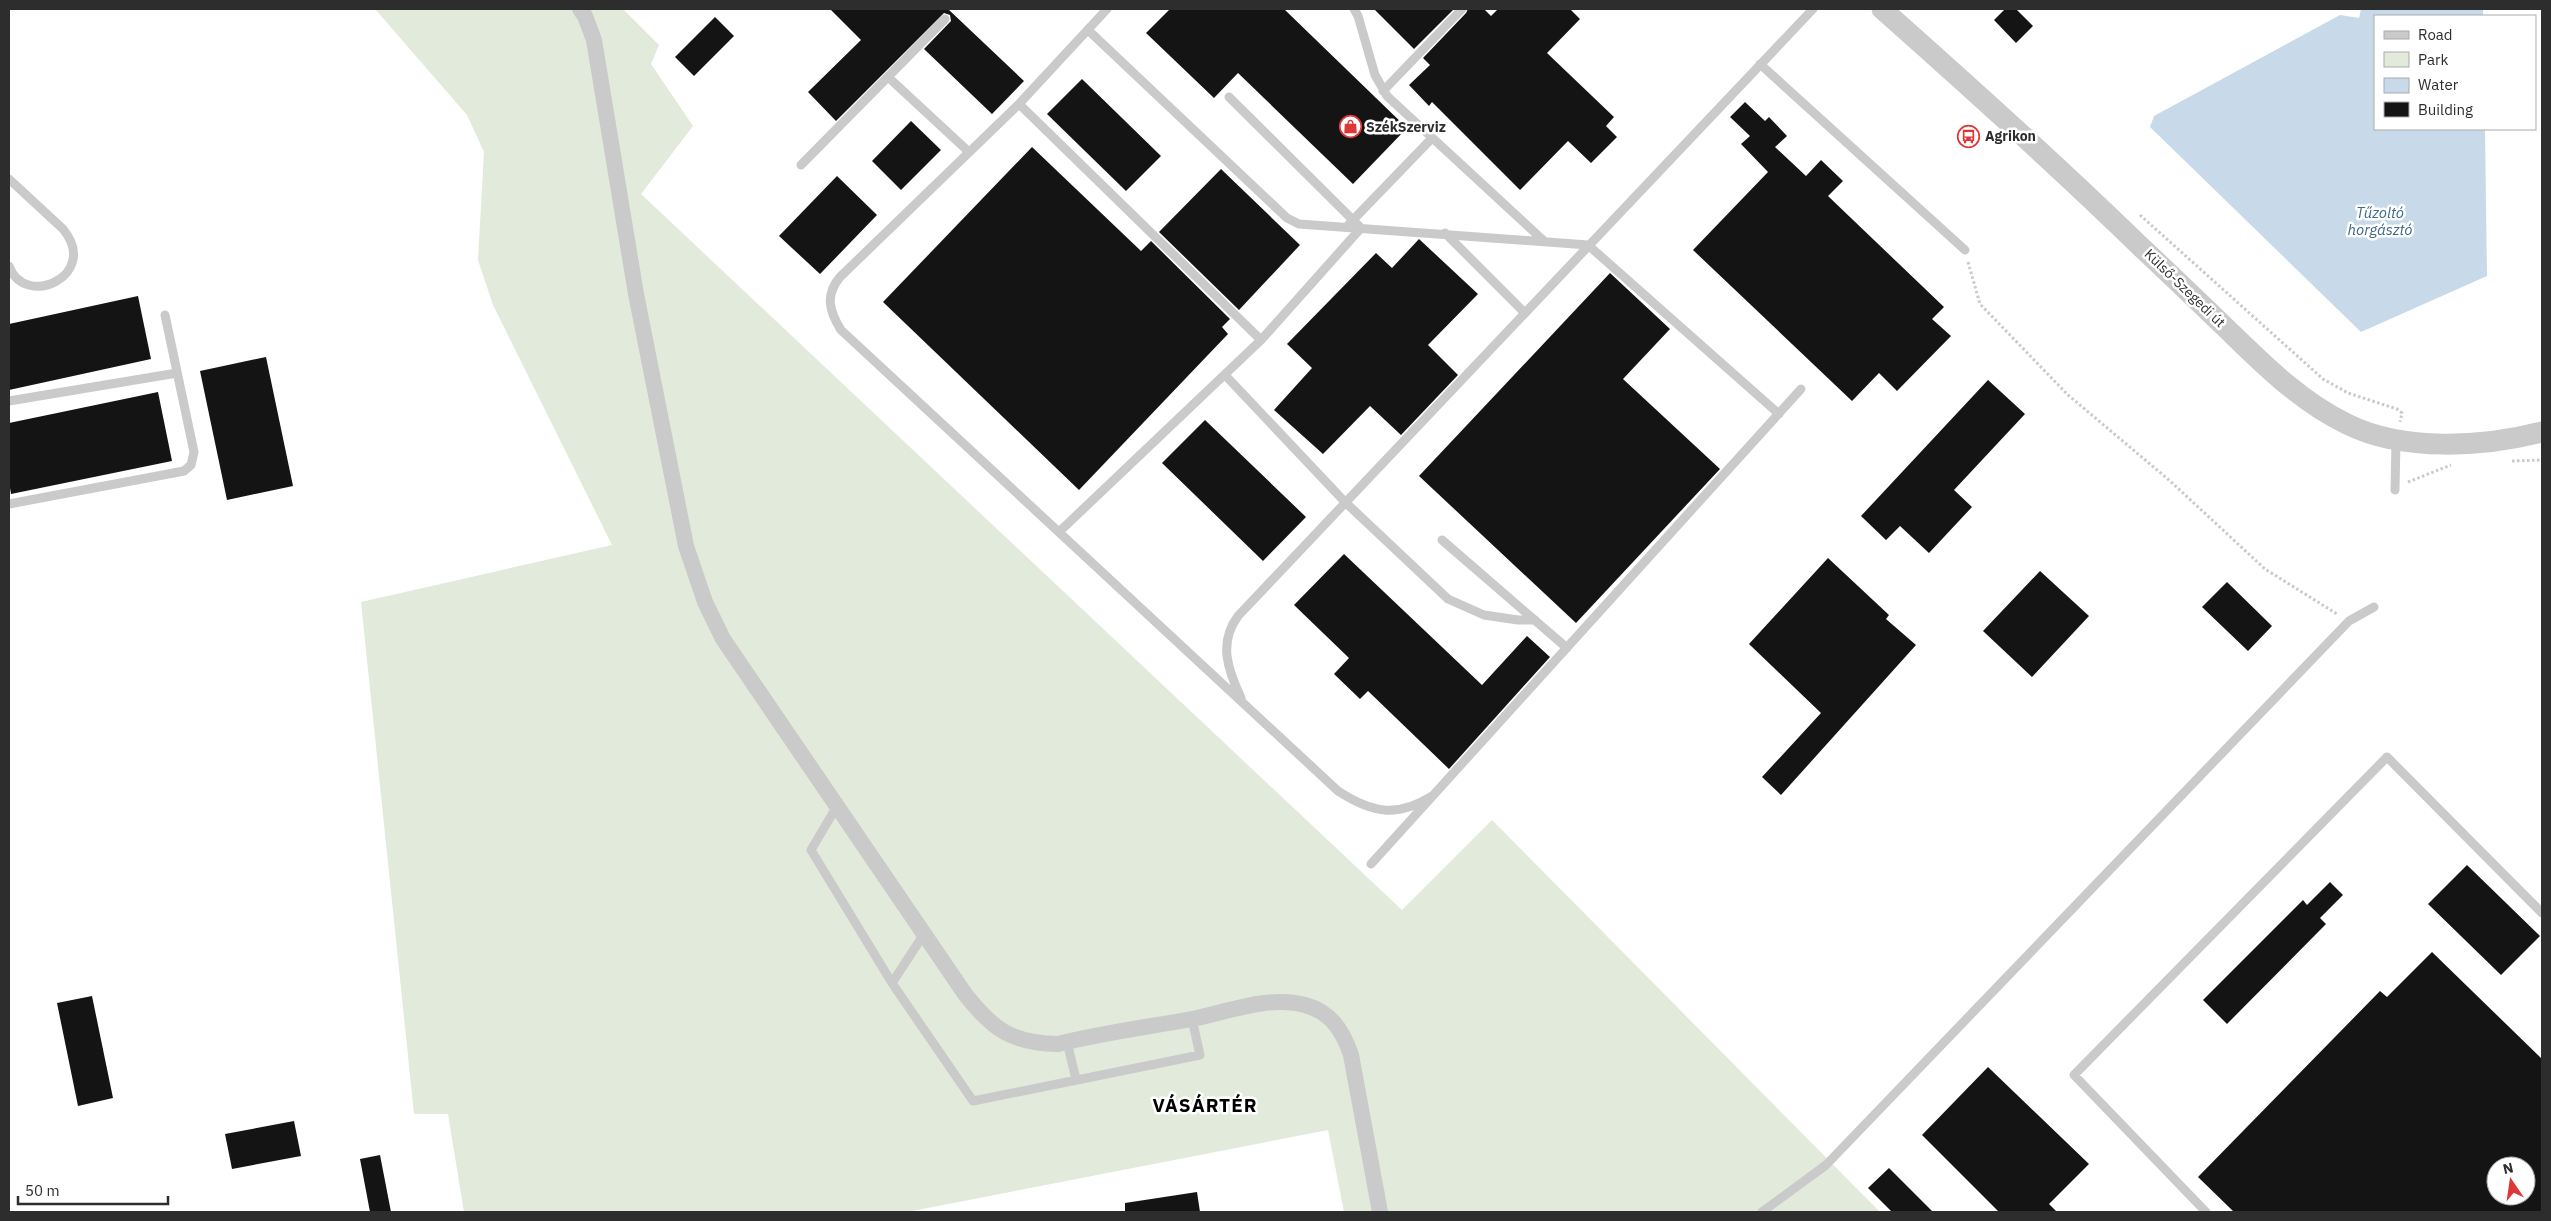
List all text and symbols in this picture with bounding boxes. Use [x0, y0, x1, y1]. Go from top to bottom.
legend [2374, 15, 2536, 130]
text: Road [2418, 25, 2453, 44]
text: Park [2418, 50, 2448, 69]
text: Water [2418, 75, 2459, 94]
text: Building [2418, 100, 2473, 119]
shop icon: SzékSzerviz [1338, 115, 1362, 139]
place label: SzékSzerviz [1366, 118, 1446, 136]
bus stop icon: Agrikon [1957, 124, 1981, 148]
place label: Agrikon [1985, 127, 2036, 145]
water label: Tűzoltó horgásztó [2348, 203, 2412, 239]
street label: Külső-Szegedi út [2141, 245, 2229, 331]
district label: VÁSÁRTÉR [1153, 1093, 1258, 1117]
north arrow [2486, 1156, 2536, 1206]
text: N [2501, 1158, 2515, 1178]
scale bar [18, 1174, 168, 1206]
text: 50 m [25, 1181, 60, 1200]

